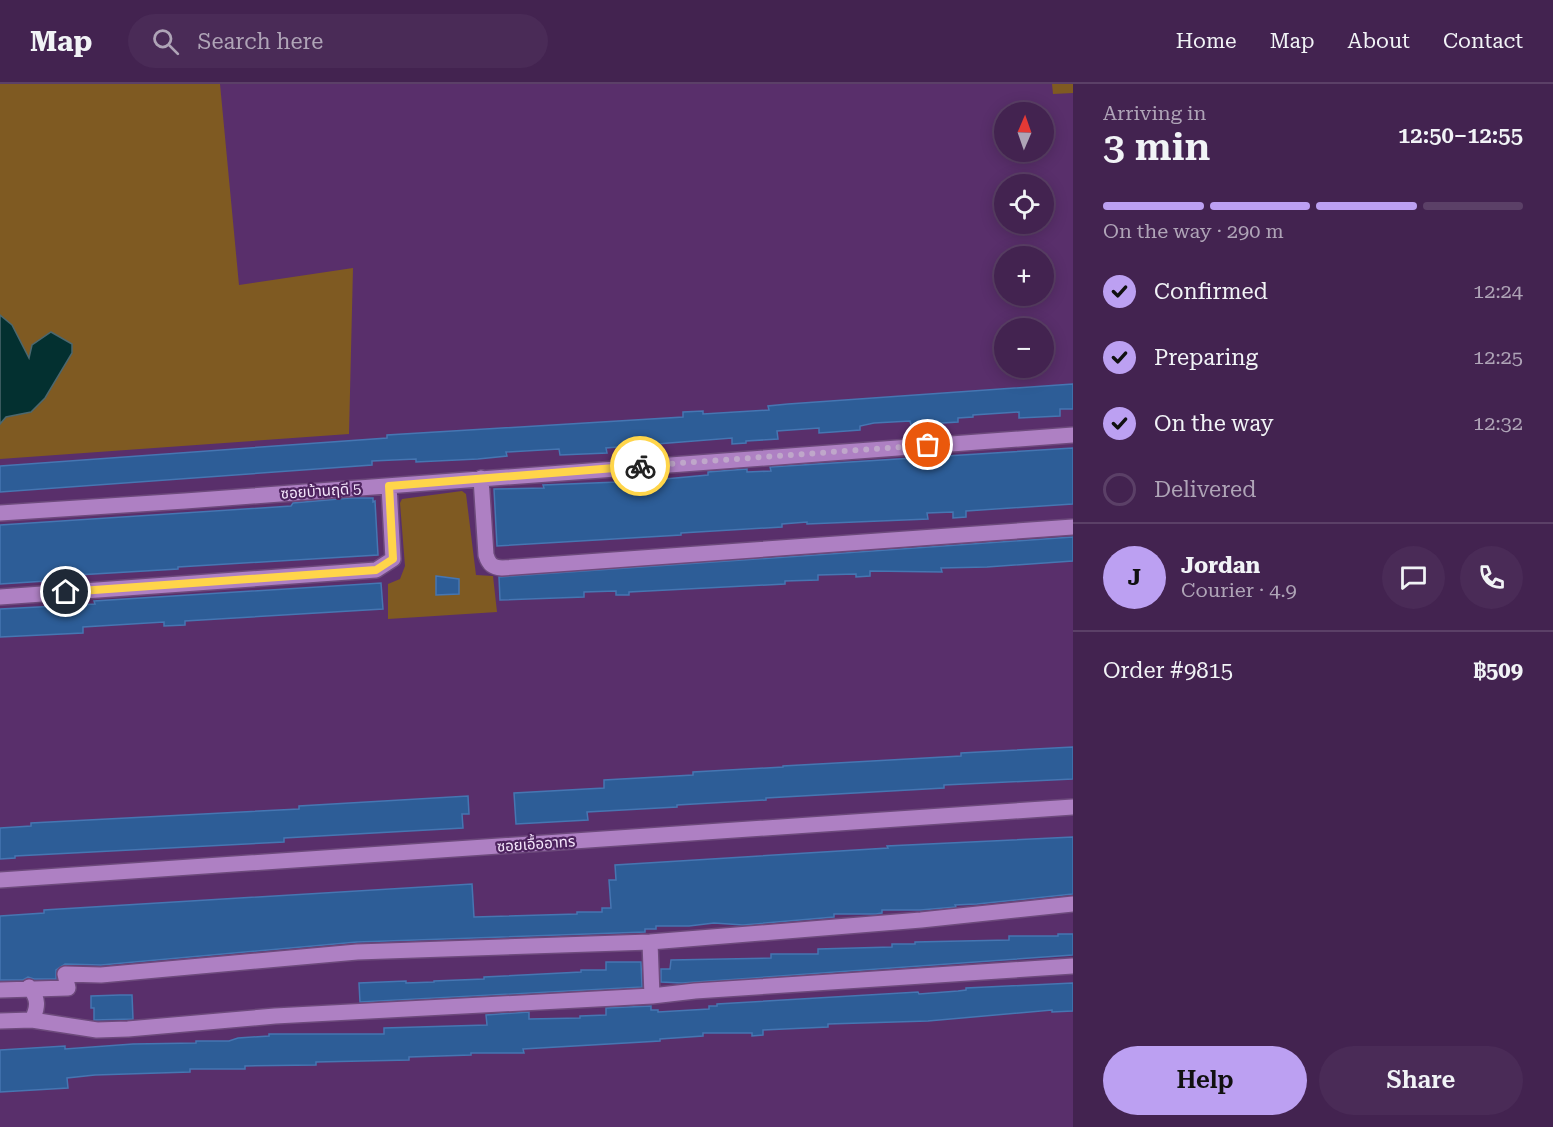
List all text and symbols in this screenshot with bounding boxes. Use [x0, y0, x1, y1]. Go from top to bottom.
search box [128, 14, 548, 68]
text: Map [30, 25, 92, 58]
icon: search [149, 25, 182, 58]
text: Search here [197, 29, 323, 54]
text: Home [1176, 29, 1237, 53]
text: Map [1270, 29, 1315, 53]
text: About [1348, 29, 1410, 53]
text: Contact [1443, 29, 1523, 53]
text: Arriving in [1103, 101, 1206, 125]
north arrow [994, 102, 1054, 162]
map controls [994, 102, 1054, 378]
text: 12:50–12:55 [1398, 123, 1523, 148]
text: 3 min [1103, 124, 1210, 170]
button: locate [994, 174, 1054, 234]
text: On the way · 290 m [1103, 219, 1284, 243]
button: + [994, 246, 1054, 306]
icon: check [1103, 275, 1136, 308]
text: Confirmed [1154, 279, 1268, 304]
text: 12:24 [1473, 279, 1523, 303]
button: − [994, 318, 1054, 378]
icon: check [1103, 341, 1136, 374]
text: Preparing [1154, 345, 1258, 370]
text: 12:25 [1473, 345, 1523, 369]
icon: check [1103, 407, 1136, 440]
text: On the way [1154, 411, 1274, 436]
text: 12:32 [1473, 411, 1523, 435]
pin [902, 419, 953, 470]
icon: bag [911, 428, 944, 461]
courier [610, 436, 670, 496]
icon: bike [624, 450, 657, 483]
text: Delivered [1154, 477, 1256, 502]
street label: ซอยบ้านฤดี 5 [280, 479, 362, 503]
button: chat [1382, 546, 1445, 609]
button: phone [1460, 546, 1523, 609]
text: Jordan [1181, 553, 1260, 578]
text: J [1128, 565, 1141, 590]
pin [40, 566, 91, 617]
icon: home [49, 575, 82, 608]
text: Courier · 4.9 [1181, 578, 1297, 602]
text: Order #9815 [1103, 658, 1233, 683]
text: ฿509 [1474, 658, 1523, 683]
street label: ซอยเอื้ออาทร [496, 830, 576, 856]
button: Help [1103, 1046, 1307, 1115]
button: Share [1319, 1046, 1523, 1115]

